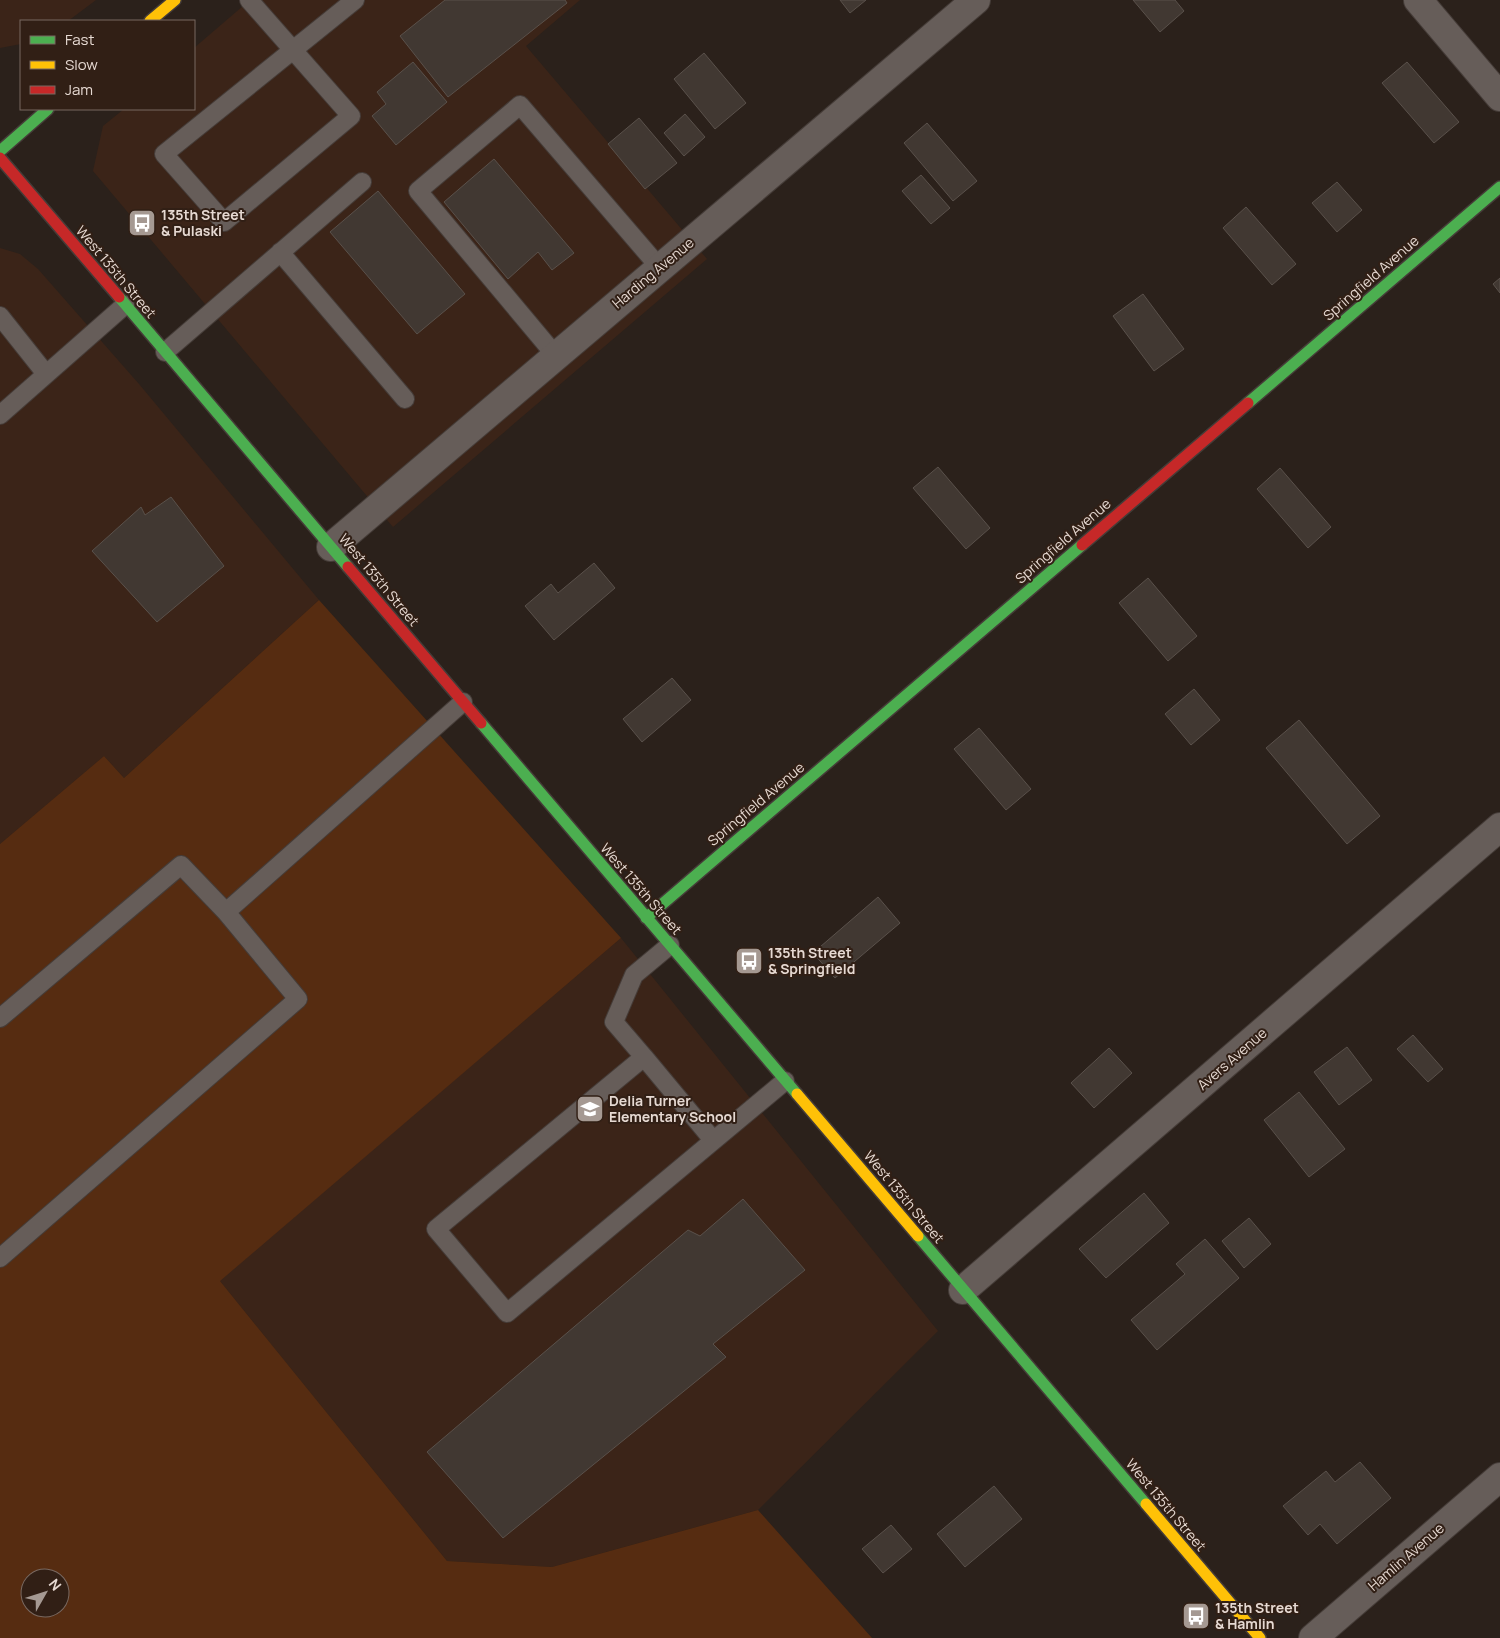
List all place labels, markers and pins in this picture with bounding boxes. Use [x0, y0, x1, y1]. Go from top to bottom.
place label: 135th Street & Pulaski [161, 205, 245, 240]
bus stop icon: 135th Street & Pulaski [127, 208, 157, 238]
place label: 135th Street & Springfield [768, 943, 855, 978]
bus stop icon: 135th Street & Springfield [734, 946, 764, 976]
place label: Delia Turner Elementary School [609, 1091, 736, 1126]
school or university icon: Delia Turner Elementary School [575, 1094, 605, 1124]
place label: 135th Street & Hamlin [1215, 1598, 1299, 1633]
bus stop icon: 135th Street & Hamlin [1181, 1601, 1211, 1631]

